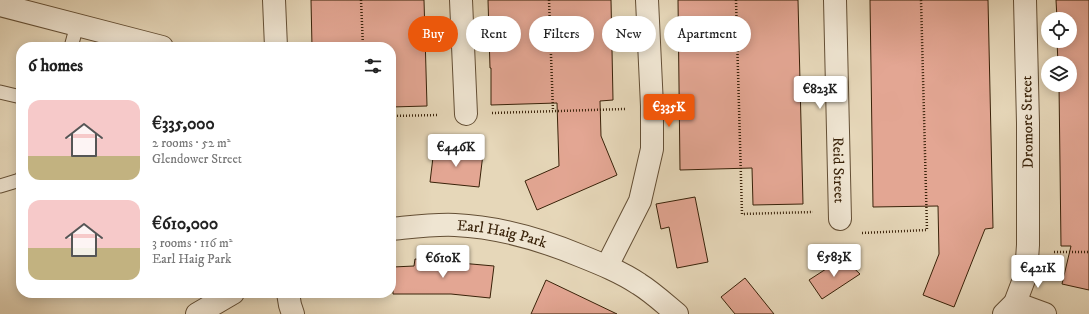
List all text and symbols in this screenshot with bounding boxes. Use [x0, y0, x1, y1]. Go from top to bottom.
map controls [1041, 12, 1077, 92]
button: locate [1041, 12, 1077, 48]
chip: Buy [408, 16, 458, 52]
chip: Rent [466, 16, 521, 52]
chip: Filters [529, 16, 594, 52]
chip: New [602, 16, 656, 52]
chip: Apartment [664, 16, 751, 52]
text: 6 homes [28, 55, 83, 77]
icon: filters [362, 55, 384, 77]
button: layers [1041, 56, 1077, 92]
street label: Dromore Street [1017, 75, 1038, 169]
pin: €823K [792, 76, 848, 110]
text: €823K [803, 81, 837, 97]
pin: €335K [641, 94, 697, 128]
text: €335K [653, 99, 685, 115]
text: €335,000 [152, 113, 215, 135]
icon: home [60, 116, 108, 164]
pin: €446K [428, 134, 484, 168]
text: 2 rooms · 52 m² [152, 135, 231, 151]
street label: Reid Street [828, 137, 849, 203]
text: €446K [437, 139, 475, 155]
text: Glendower Street [152, 151, 242, 167]
text: €610,000 [152, 213, 218, 235]
icon: home [60, 216, 108, 264]
street label: Earl Haig Park [456, 216, 550, 253]
text: 3 rooms · 116 m² [152, 235, 233, 251]
pin: €583K [806, 244, 862, 278]
pin: €610K [415, 245, 471, 279]
text: €583K [817, 249, 851, 265]
text: €610K [425, 250, 461, 266]
text: Earl Haig Park [152, 251, 231, 267]
pin: €421K [1010, 255, 1066, 289]
text: €421K [1020, 260, 1056, 276]

